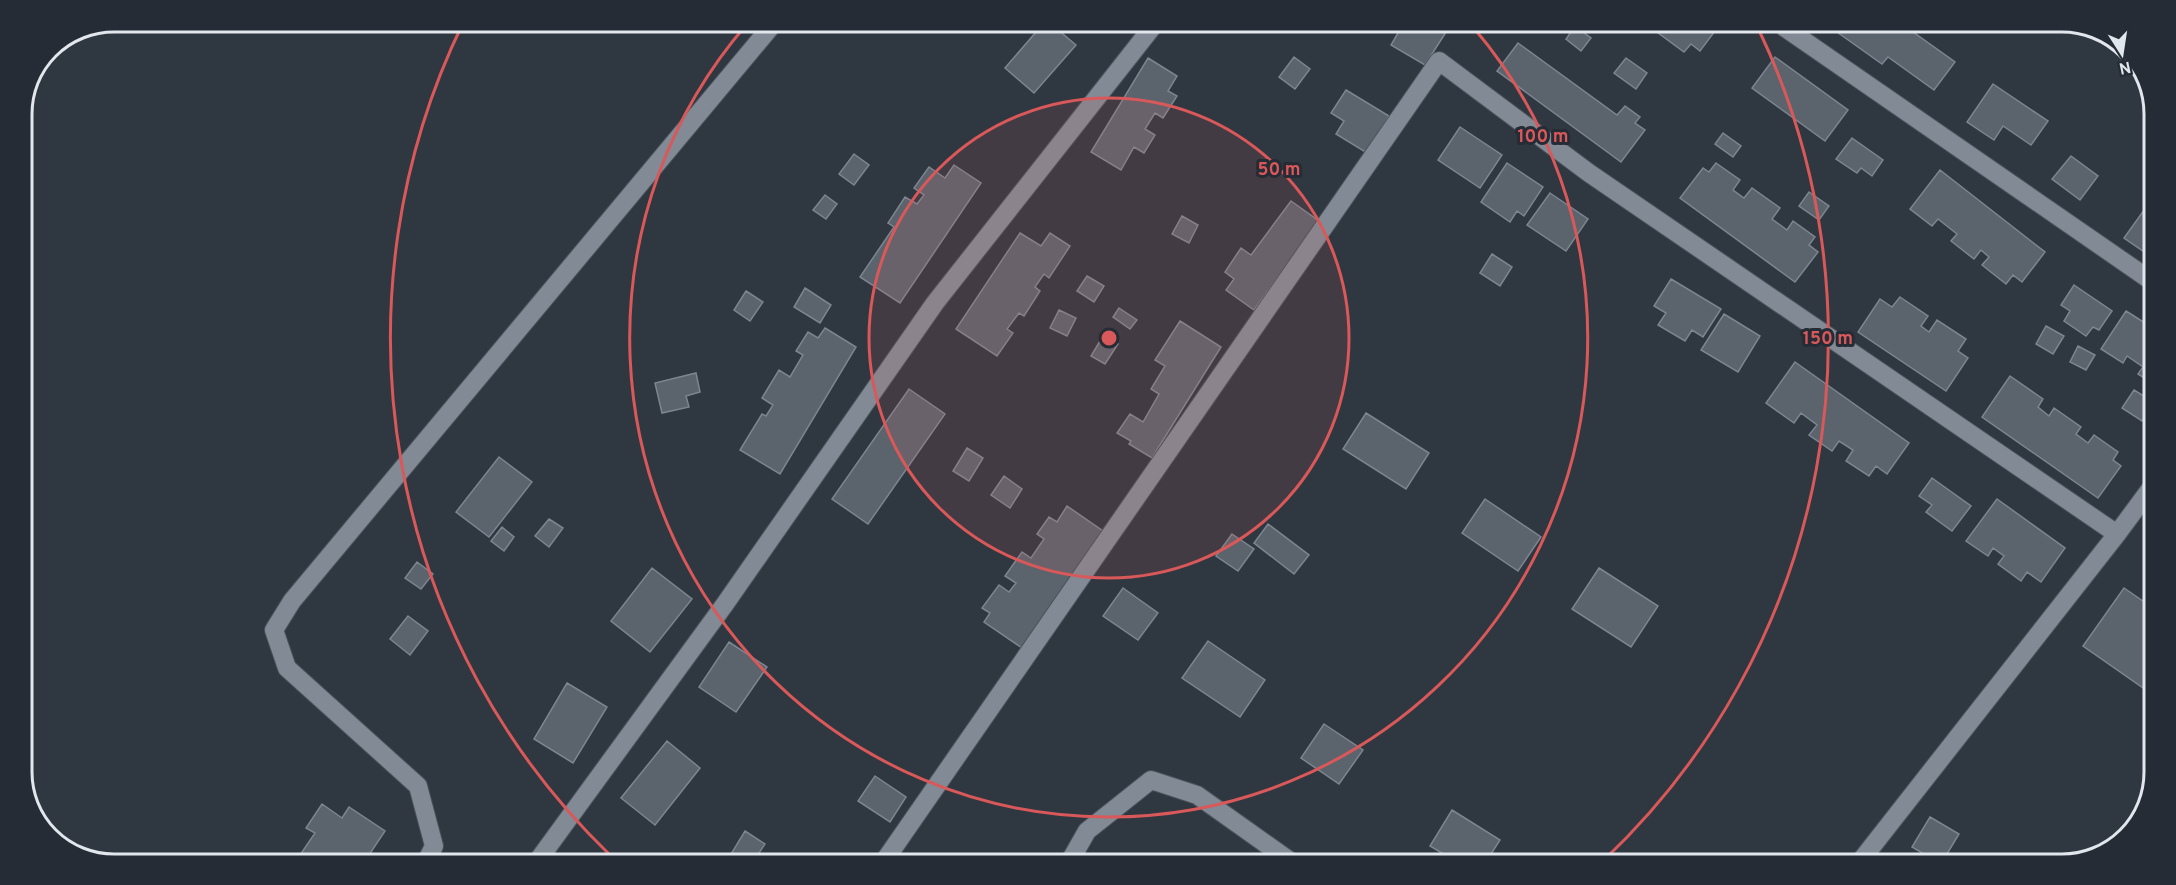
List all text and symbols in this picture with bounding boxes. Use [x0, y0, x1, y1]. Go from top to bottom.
north arrow [2092, 24, 2152, 84]
text: N [2117, 56, 2132, 78]
text: 100 m [1517, 126, 1569, 149]
text: 50 m [1257, 159, 1301, 182]
centre of rings [1099, 328, 1119, 348]
text: 150 m [1803, 328, 1853, 351]

